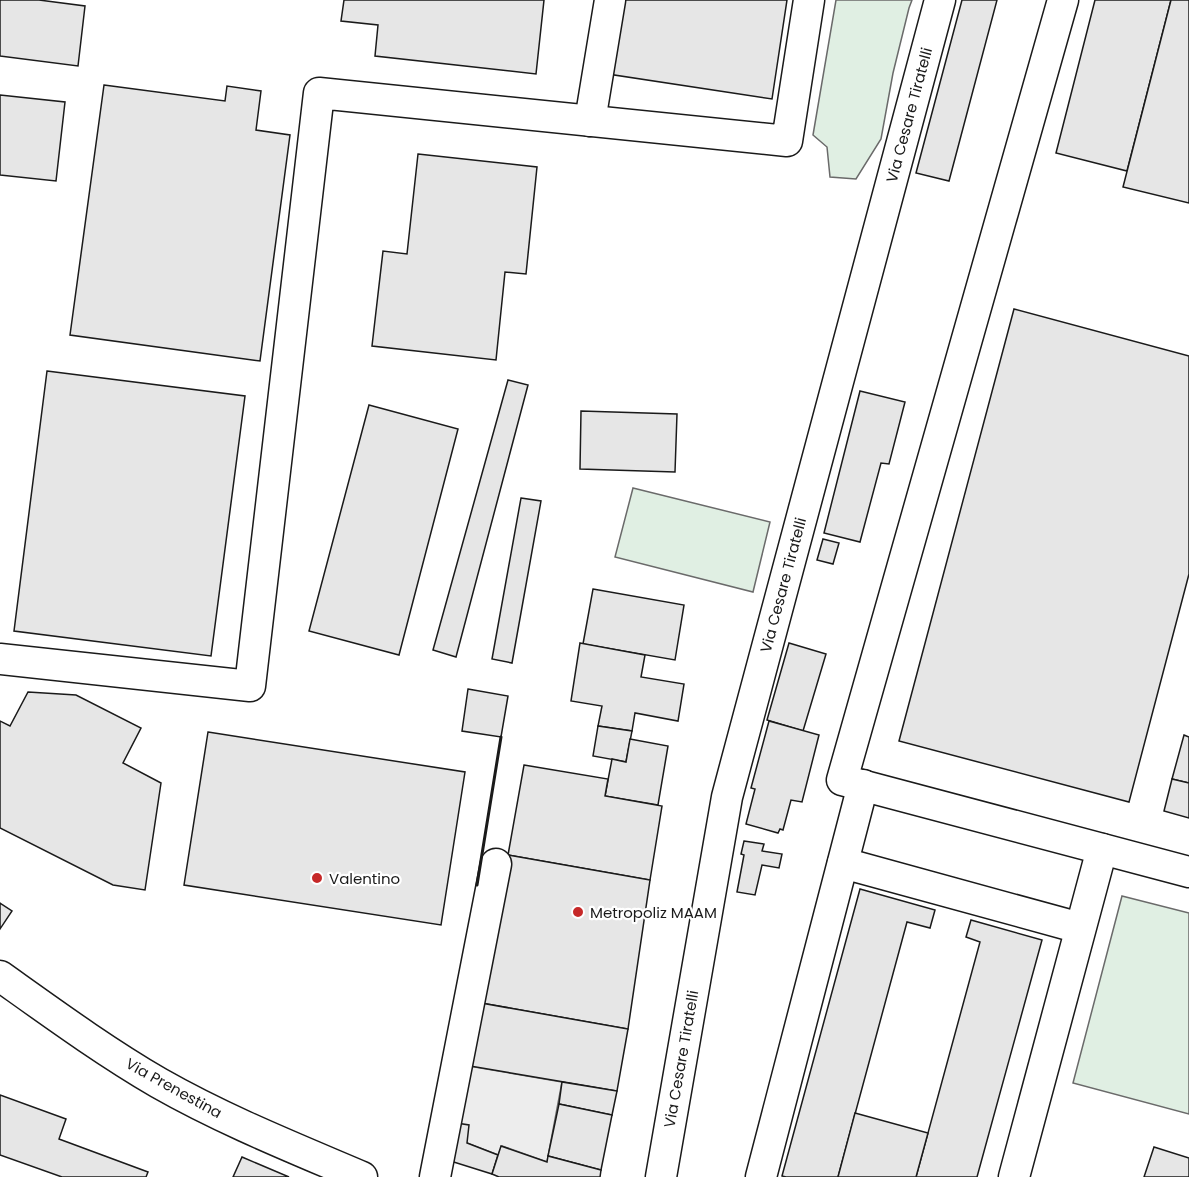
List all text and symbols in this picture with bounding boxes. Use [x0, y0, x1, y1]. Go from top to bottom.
street label: Via Cesare Tiratelli [881, 45, 937, 185]
street label: Via Cesare Tiratelli [755, 515, 811, 655]
place label: Valentino [329, 868, 400, 889]
marker: Valentino [310, 871, 324, 885]
place label: Metropoliz MAAM [590, 902, 717, 923]
marker: Metropoliz MAAM [571, 905, 585, 919]
street label: Via Cesare Tiratelli [659, 989, 703, 1129]
street label: Via Prenestina [122, 1053, 226, 1123]

